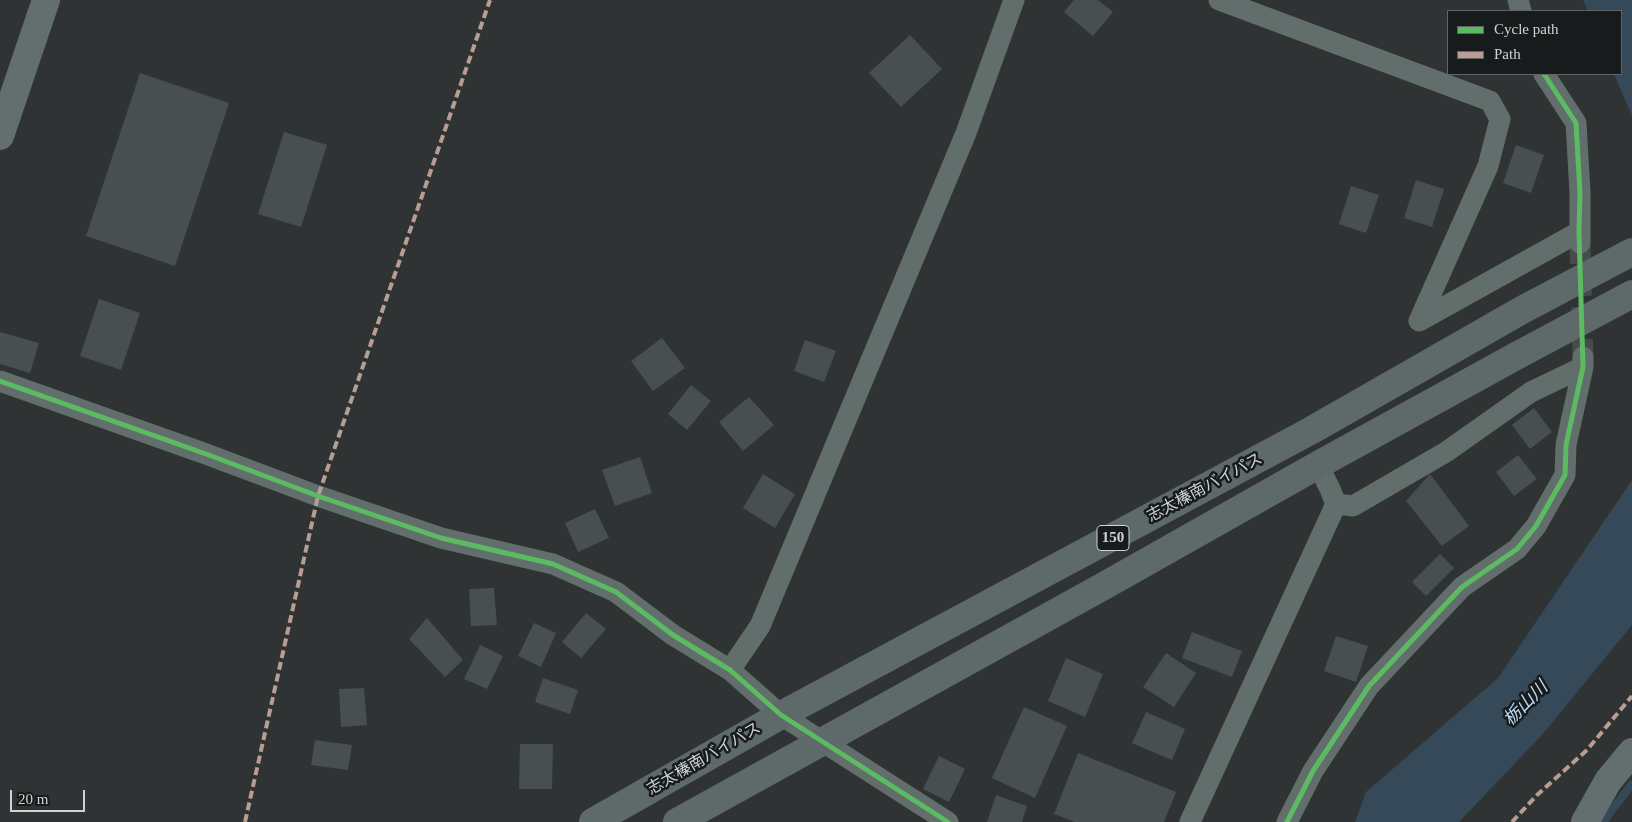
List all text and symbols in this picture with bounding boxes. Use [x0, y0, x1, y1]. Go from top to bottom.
legend [1447, 10, 1622, 75]
text: Cycle path [1494, 21, 1559, 37]
text: Path [1494, 46, 1521, 62]
street label: 志太榛南バイパス [1144, 449, 1266, 527]
road number: 150 [1097, 526, 1129, 550]
water label: 栃山川 [1499, 677, 1553, 731]
street label: 志太榛南バイパス [644, 719, 764, 799]
scale bar [12, 780, 88, 812]
text: 20 m [18, 791, 48, 807]

